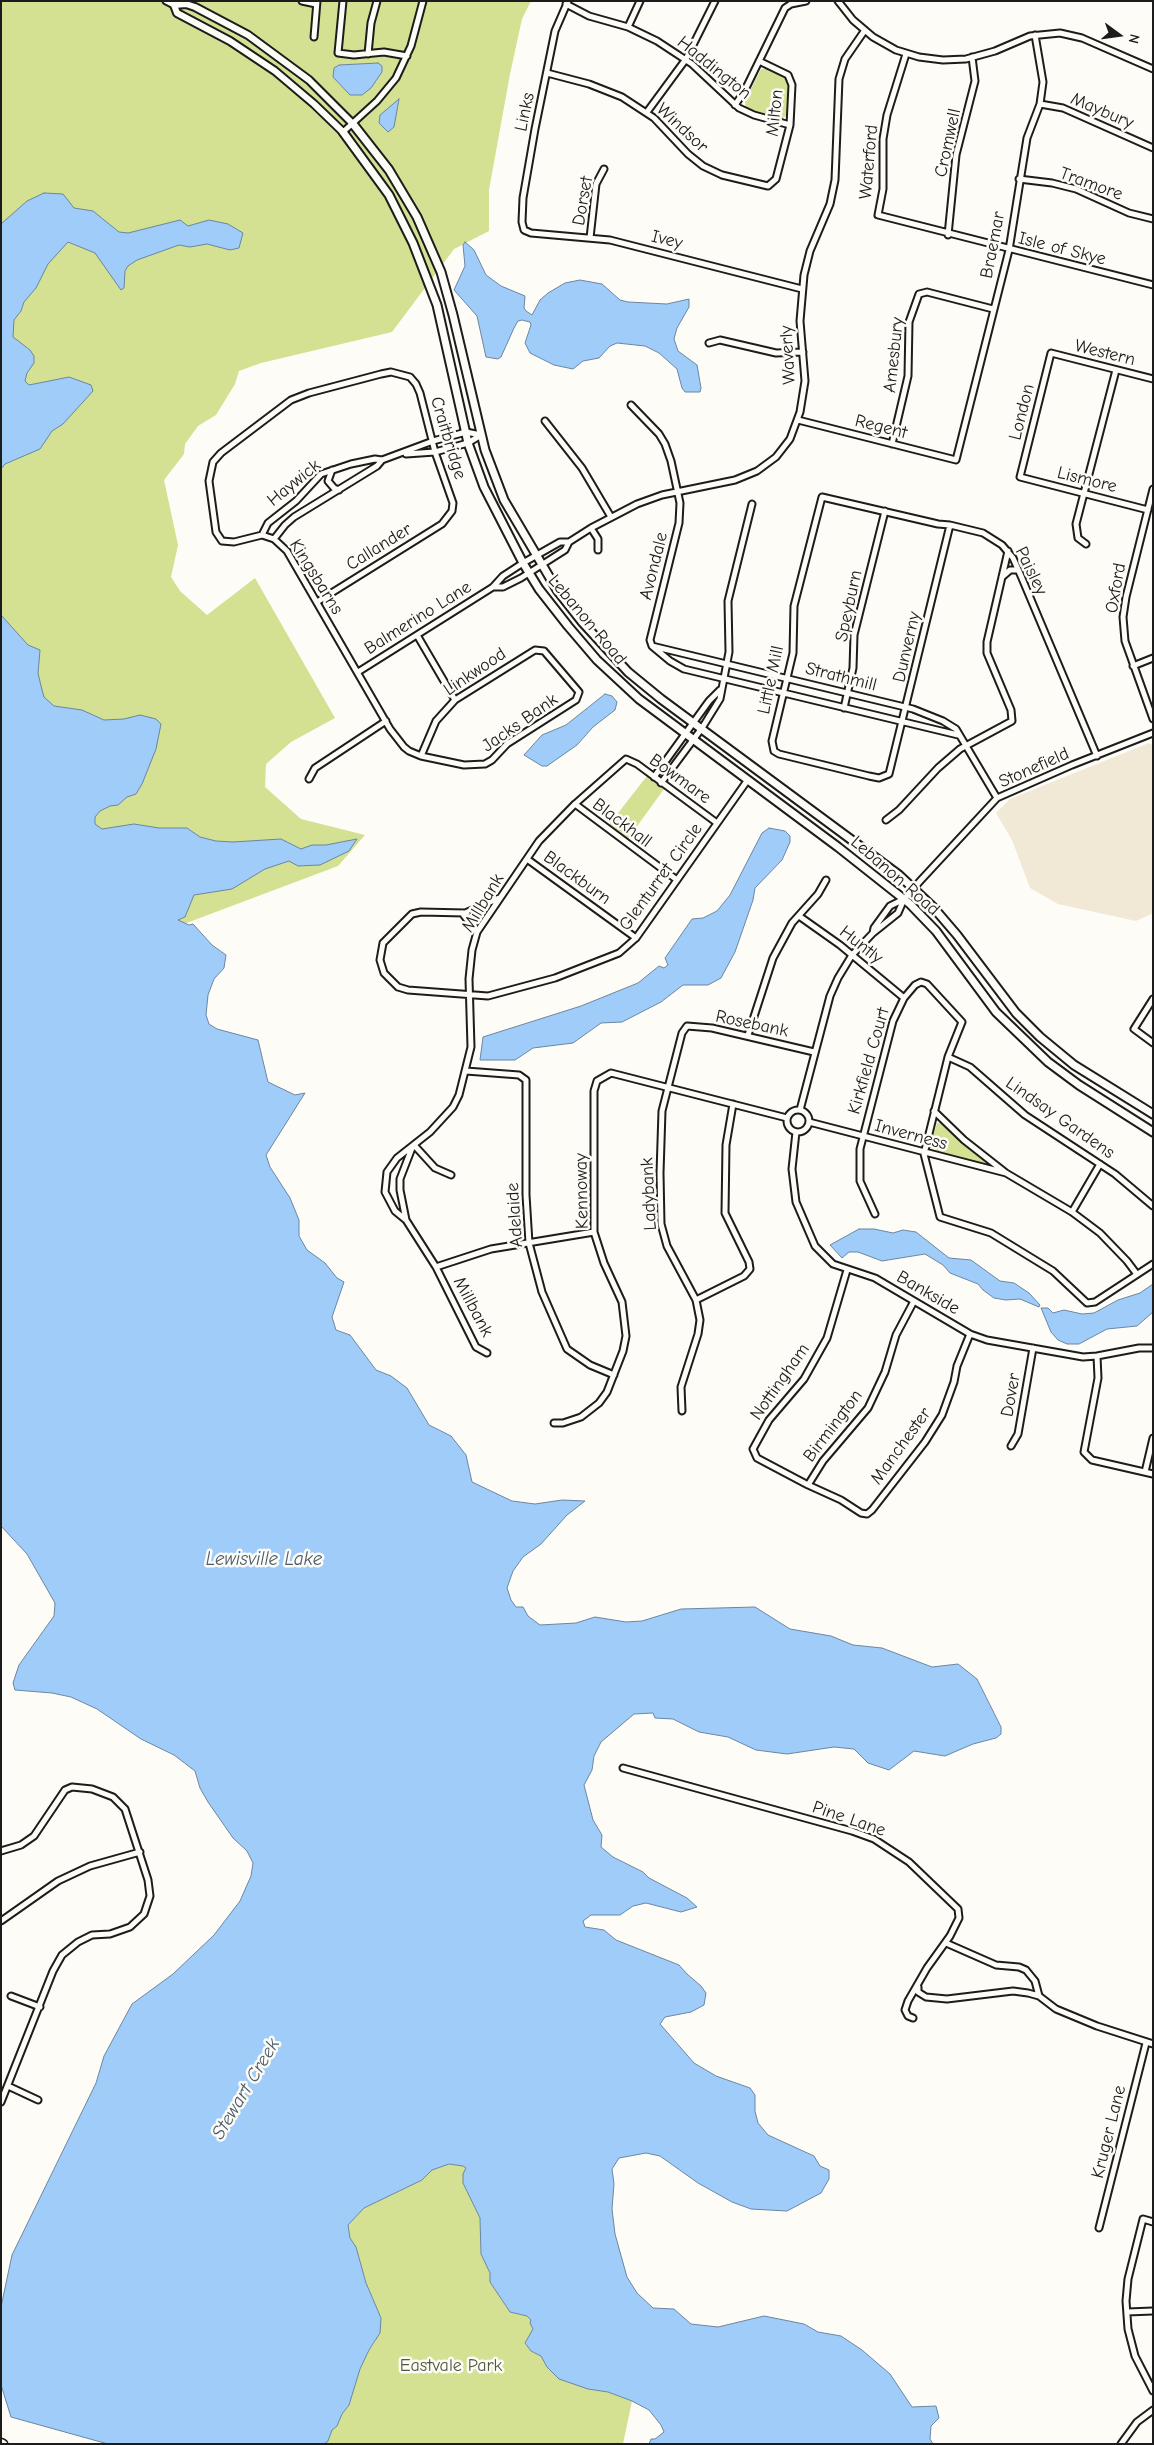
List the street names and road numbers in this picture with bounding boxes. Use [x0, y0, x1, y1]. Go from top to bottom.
street label: Haddington [673, 32, 755, 104]
street label: Milton [762, 88, 788, 138]
street label: Maybury [1067, 88, 1137, 134]
street label: Links [510, 91, 540, 133]
street label: Windsor [651, 99, 713, 157]
street label: Cromwell [930, 107, 966, 179]
street label: Waterford [855, 124, 883, 200]
street label: Tramore [1056, 163, 1126, 205]
street label: Dorset [568, 175, 598, 227]
street label: Braemar [976, 210, 1010, 280]
street label: Ivey [649, 226, 685, 254]
street label: Isle of Skye [1016, 228, 1108, 270]
street label: Amesbury [879, 316, 909, 394]
street label: Waverly [776, 325, 800, 385]
street label: Western [1072, 335, 1138, 371]
street label: London [1005, 382, 1039, 442]
street label: Craitbridge [425, 394, 471, 482]
street label: Regent [853, 410, 909, 444]
street label: Haywick [263, 455, 325, 511]
street label: Lismore [1055, 462, 1119, 498]
street label: Callander [342, 518, 416, 576]
street label: Avondale [635, 530, 673, 602]
street label: Kingsbarns [284, 535, 348, 619]
street label: Paisley [1010, 543, 1052, 599]
street label: Oxford [1101, 561, 1131, 615]
street label: Speyburn [831, 568, 867, 644]
street label: Lebanon Road [543, 571, 631, 669]
street label: Balmerino Lane [361, 577, 475, 659]
street label: Dunverny [888, 610, 926, 684]
street label: Linkwood [440, 643, 510, 701]
street label: Little Mill [753, 644, 789, 716]
street label: Strathmill [803, 658, 879, 696]
street label: Jacks Bank [478, 689, 562, 757]
street label: Stonefield [996, 743, 1072, 793]
street label: Bowmare [645, 749, 715, 809]
street label: Blackhall [588, 794, 656, 852]
street label: Glenturret Circle [615, 819, 707, 935]
street label: Lebanon Road [846, 831, 944, 921]
street label: Blackburn [539, 846, 615, 910]
street label: Millbank [457, 870, 509, 936]
street label: Huntly [835, 921, 887, 969]
street label: Kirkfield Court [843, 1005, 895, 1117]
street label: Rosebank [714, 1006, 790, 1042]
street label: Lindsay Gardens [1001, 1072, 1119, 1164]
street label: Inverness [872, 1115, 950, 1155]
street label: Kennoway [571, 1153, 593, 1229]
street label: Ladybank [636, 1157, 662, 1231]
street label: Adelaide [502, 1182, 528, 1248]
street label: Bankside [893, 1266, 963, 1320]
street label: Millbank [448, 1273, 498, 1341]
street label: Nottingham [746, 1339, 814, 1425]
street label: Dover [997, 1371, 1025, 1419]
street label: Birmington [799, 1386, 867, 1466]
street label: Manchester [866, 1403, 936, 1489]
street label: Pine Lane [810, 1796, 888, 1842]
street label: Kruger Lane [1087, 2083, 1131, 2181]

